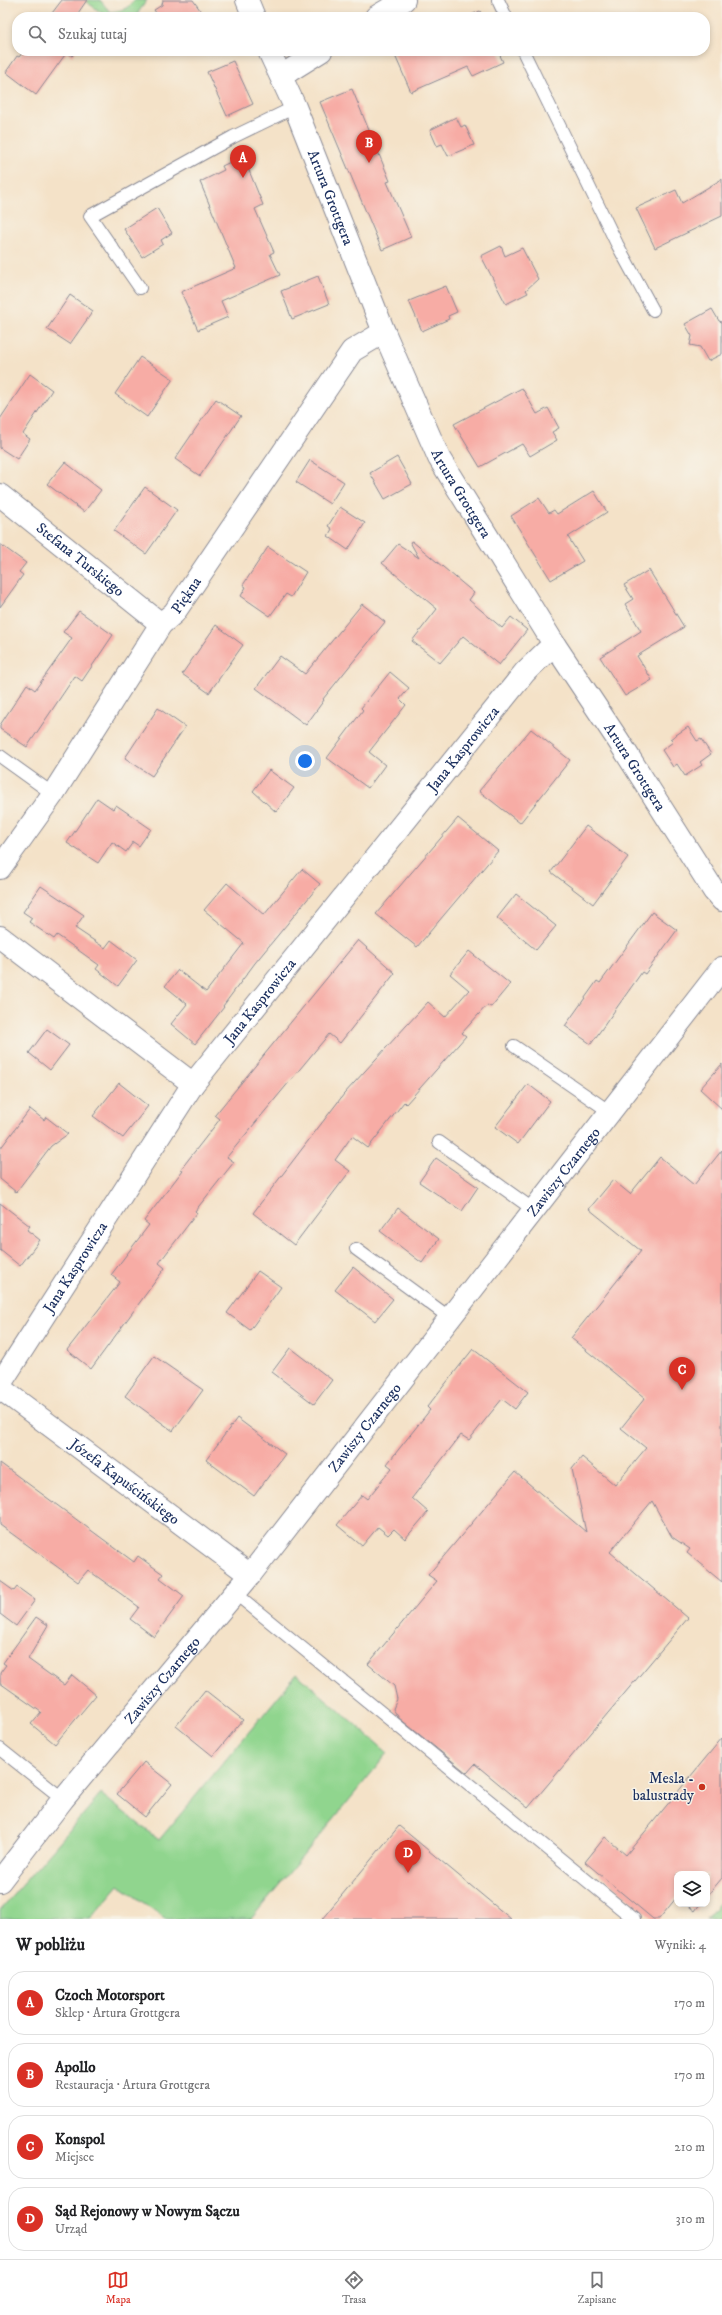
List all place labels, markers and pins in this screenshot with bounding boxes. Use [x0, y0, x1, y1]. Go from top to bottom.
pin: B [356, 130, 382, 163]
pin: A [230, 145, 256, 178]
pin: C [669, 1357, 695, 1390]
place label: Mesla - balustrady [633, 1769, 695, 1805]
marker: Mesla - balustrady [697, 1782, 707, 1792]
pin: D [395, 1840, 421, 1873]

